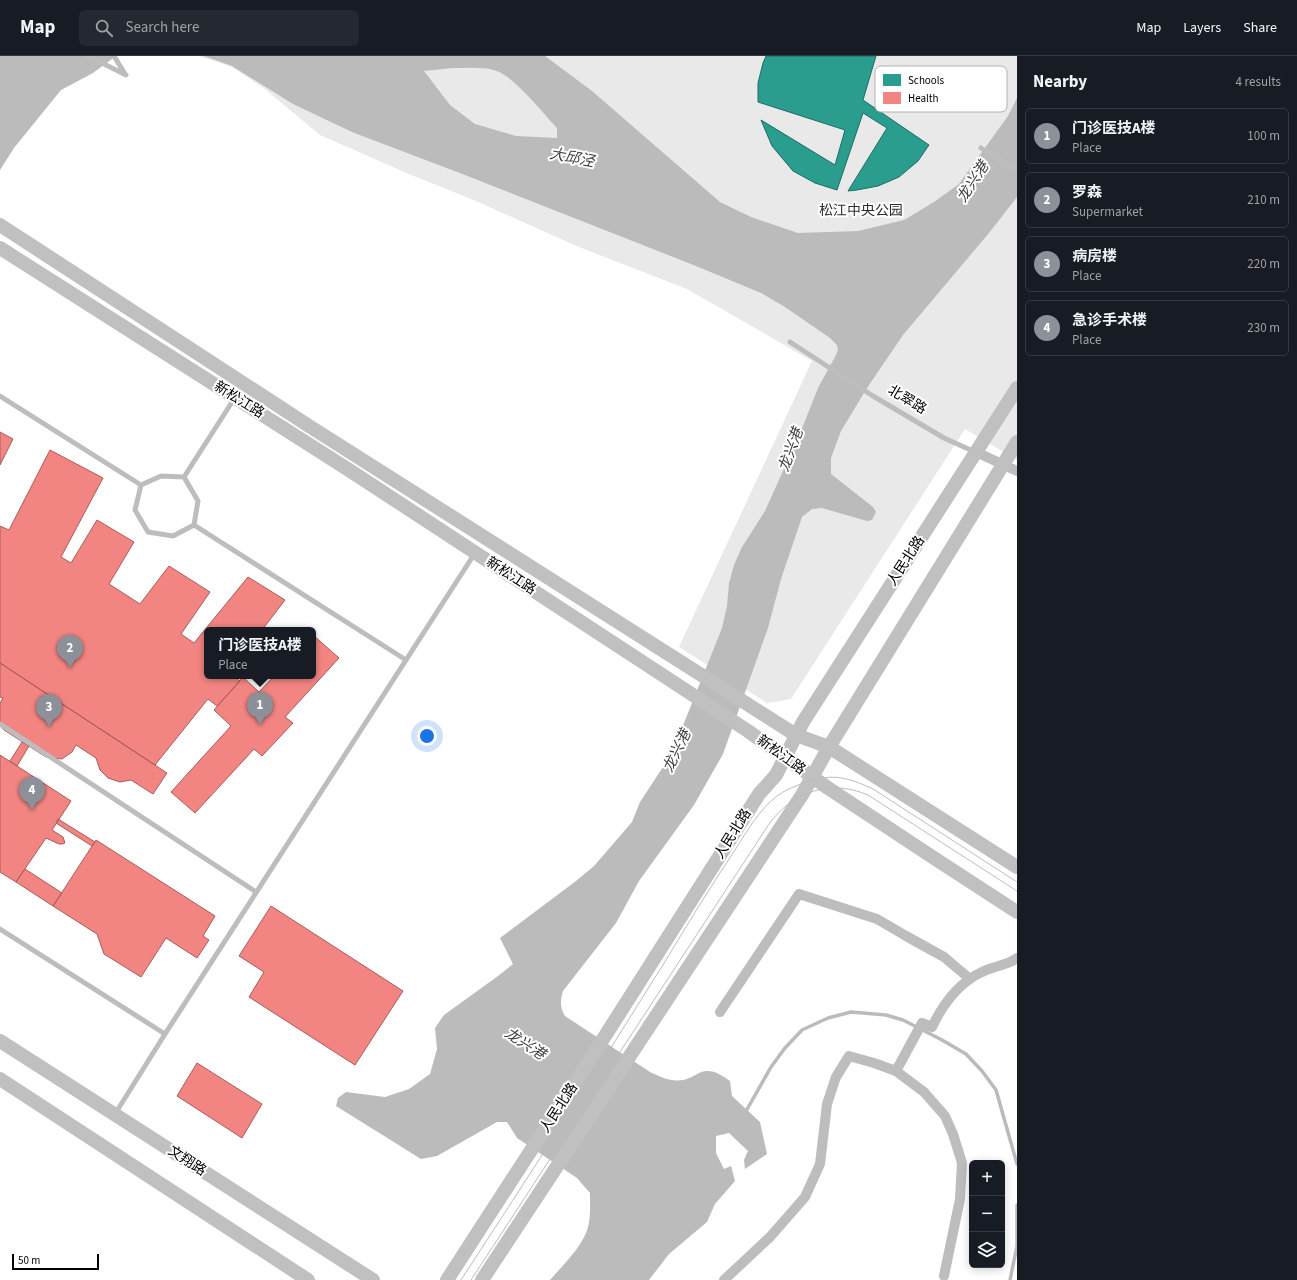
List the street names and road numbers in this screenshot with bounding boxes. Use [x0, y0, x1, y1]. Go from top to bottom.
street label: 新松江路 [210, 377, 268, 423]
street label: 北翠路 [884, 381, 930, 419]
street label: 人民北路 [882, 532, 930, 590]
street label: 新松江路 [482, 552, 540, 600]
street label: 新松江路 [752, 730, 810, 780]
street label: 人民北路 [710, 805, 756, 863]
street label: 人民北路 [535, 1079, 583, 1137]
street label: 文翔路 [164, 1141, 210, 1181]

